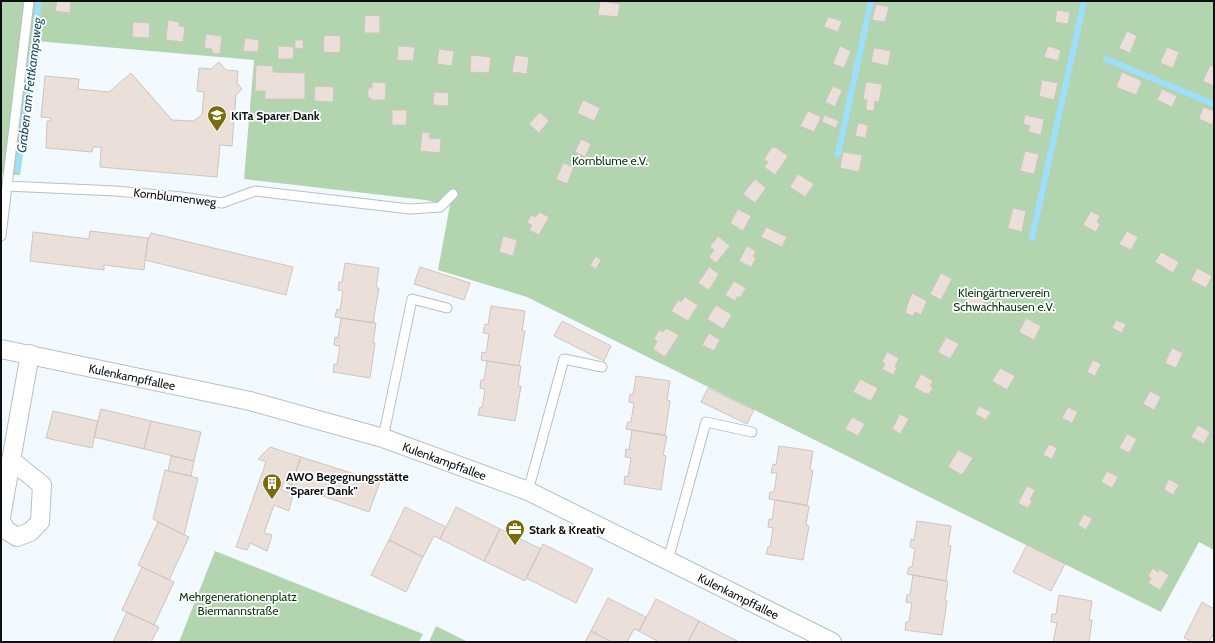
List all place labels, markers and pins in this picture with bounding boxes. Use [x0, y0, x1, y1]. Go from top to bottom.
school or university icon: KiTa Sparer Dank [206, 104, 228, 132]
place label: KiTa Sparer Dank [231, 108, 320, 123]
place label: AWO Begegnungsstätte "Sparer Dank" [286, 469, 409, 498]
building icon: AWO Begegnungsstätte "Sparer Dank" [261, 472, 283, 500]
office icon: Stark & Kreativ [504, 518, 526, 546]
place label: Stark & Kreativ [529, 522, 605, 537]

